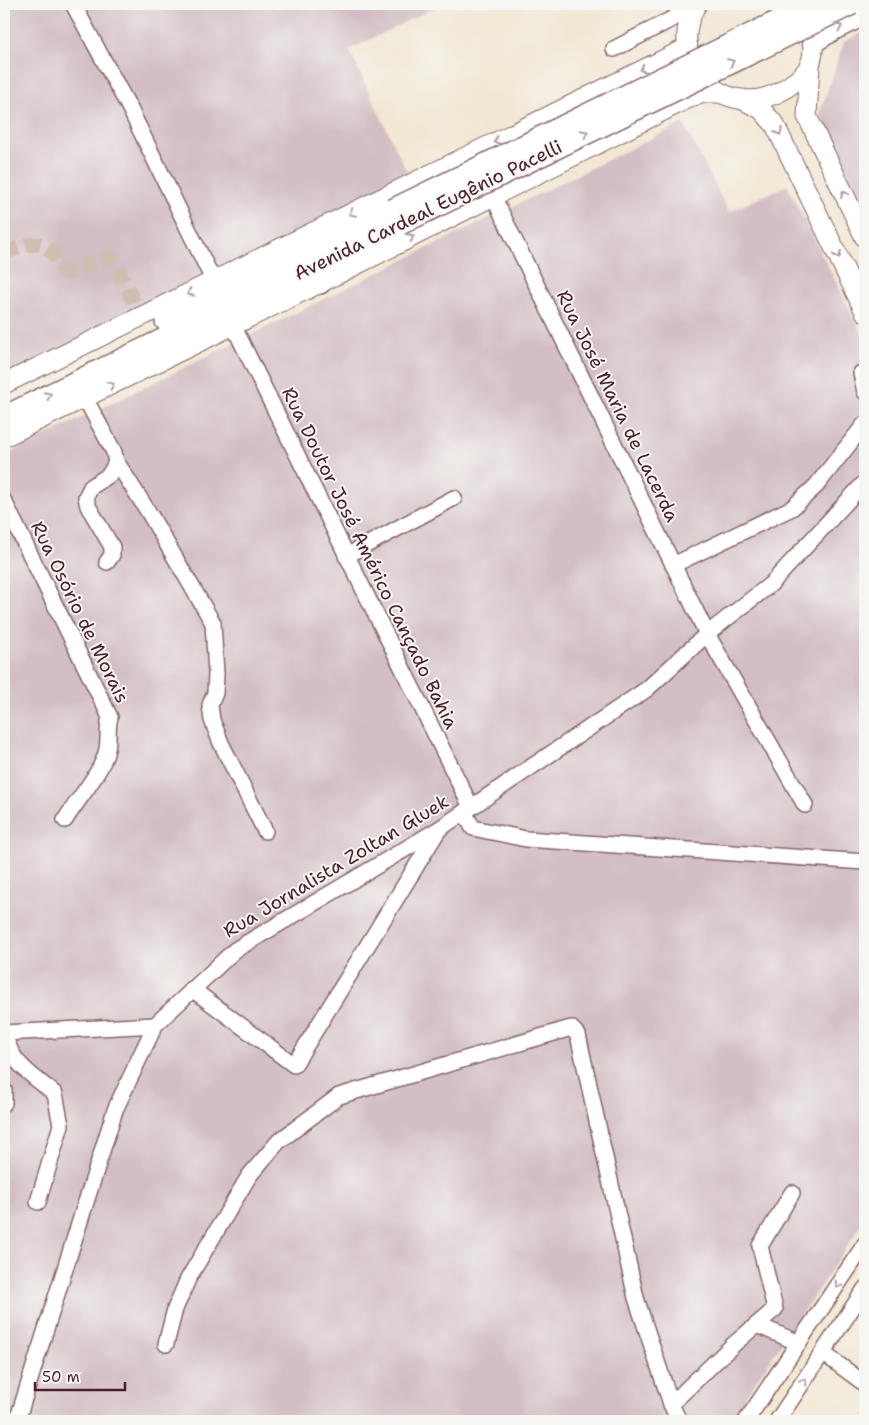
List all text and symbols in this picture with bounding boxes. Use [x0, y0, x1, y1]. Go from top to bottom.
one-way arrow [834, 23, 843, 33]
one-way arrow [726, 58, 735, 69]
one-way arrow [639, 63, 648, 73]
one-way arrow [773, 126, 783, 135]
one-way arrow [580, 129, 589, 140]
street label: Avenida Cardeal Eugênio Pacelli [290, 134, 566, 286]
one-way arrow [494, 135, 503, 145]
one-way arrow [840, 190, 851, 199]
one-way arrow [348, 207, 357, 218]
one-way arrow [406, 233, 415, 243]
one-way arrow [832, 250, 842, 259]
street label: Rua José Maria de Lacerda [551, 286, 685, 526]
one-way arrow [187, 287, 196, 297]
one-way arrow [105, 381, 114, 391]
street label: Rua Doutor José Américo Cançado Bahia [276, 383, 464, 733]
one-way arrow [42, 392, 51, 402]
street label: Rua Osório de Morais [25, 517, 135, 707]
street label: Rua Jornalista Zoltan Gluek [218, 789, 454, 943]
one-way arrow [835, 1279, 844, 1289]
scale bar [35, 1360, 125, 1392]
text: 50 m [42, 1367, 80, 1387]
one-way arrow [798, 1377, 808, 1386]

